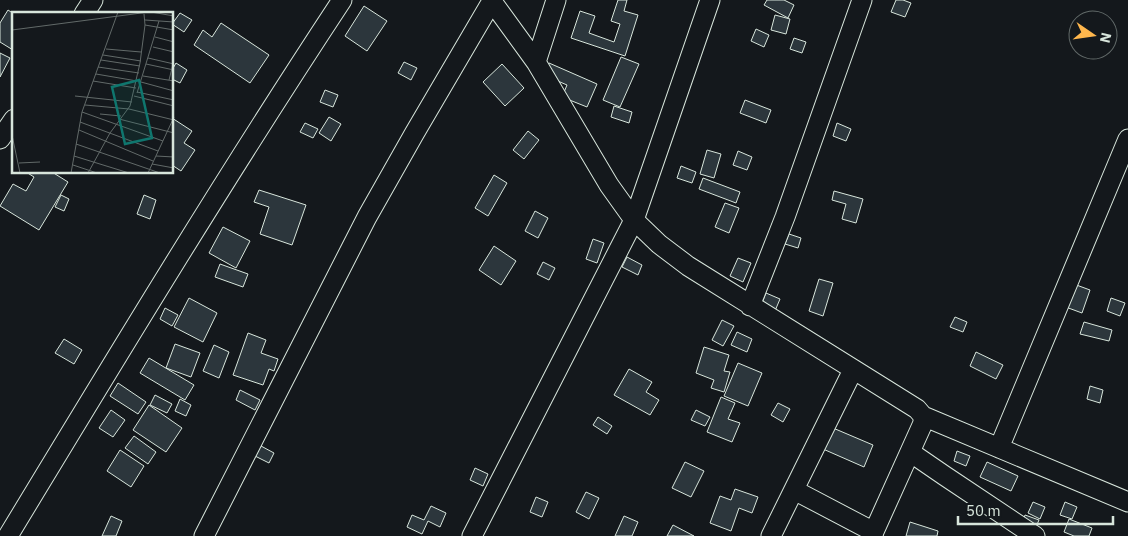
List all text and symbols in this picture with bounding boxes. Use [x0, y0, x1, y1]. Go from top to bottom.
north arrow [1068, 10, 1118, 60]
inset map [12, 12, 174, 174]
text: N [1096, 31, 1116, 45]
scale bar [958, 494, 1113, 526]
text: 50 m [966, 501, 1001, 520]

